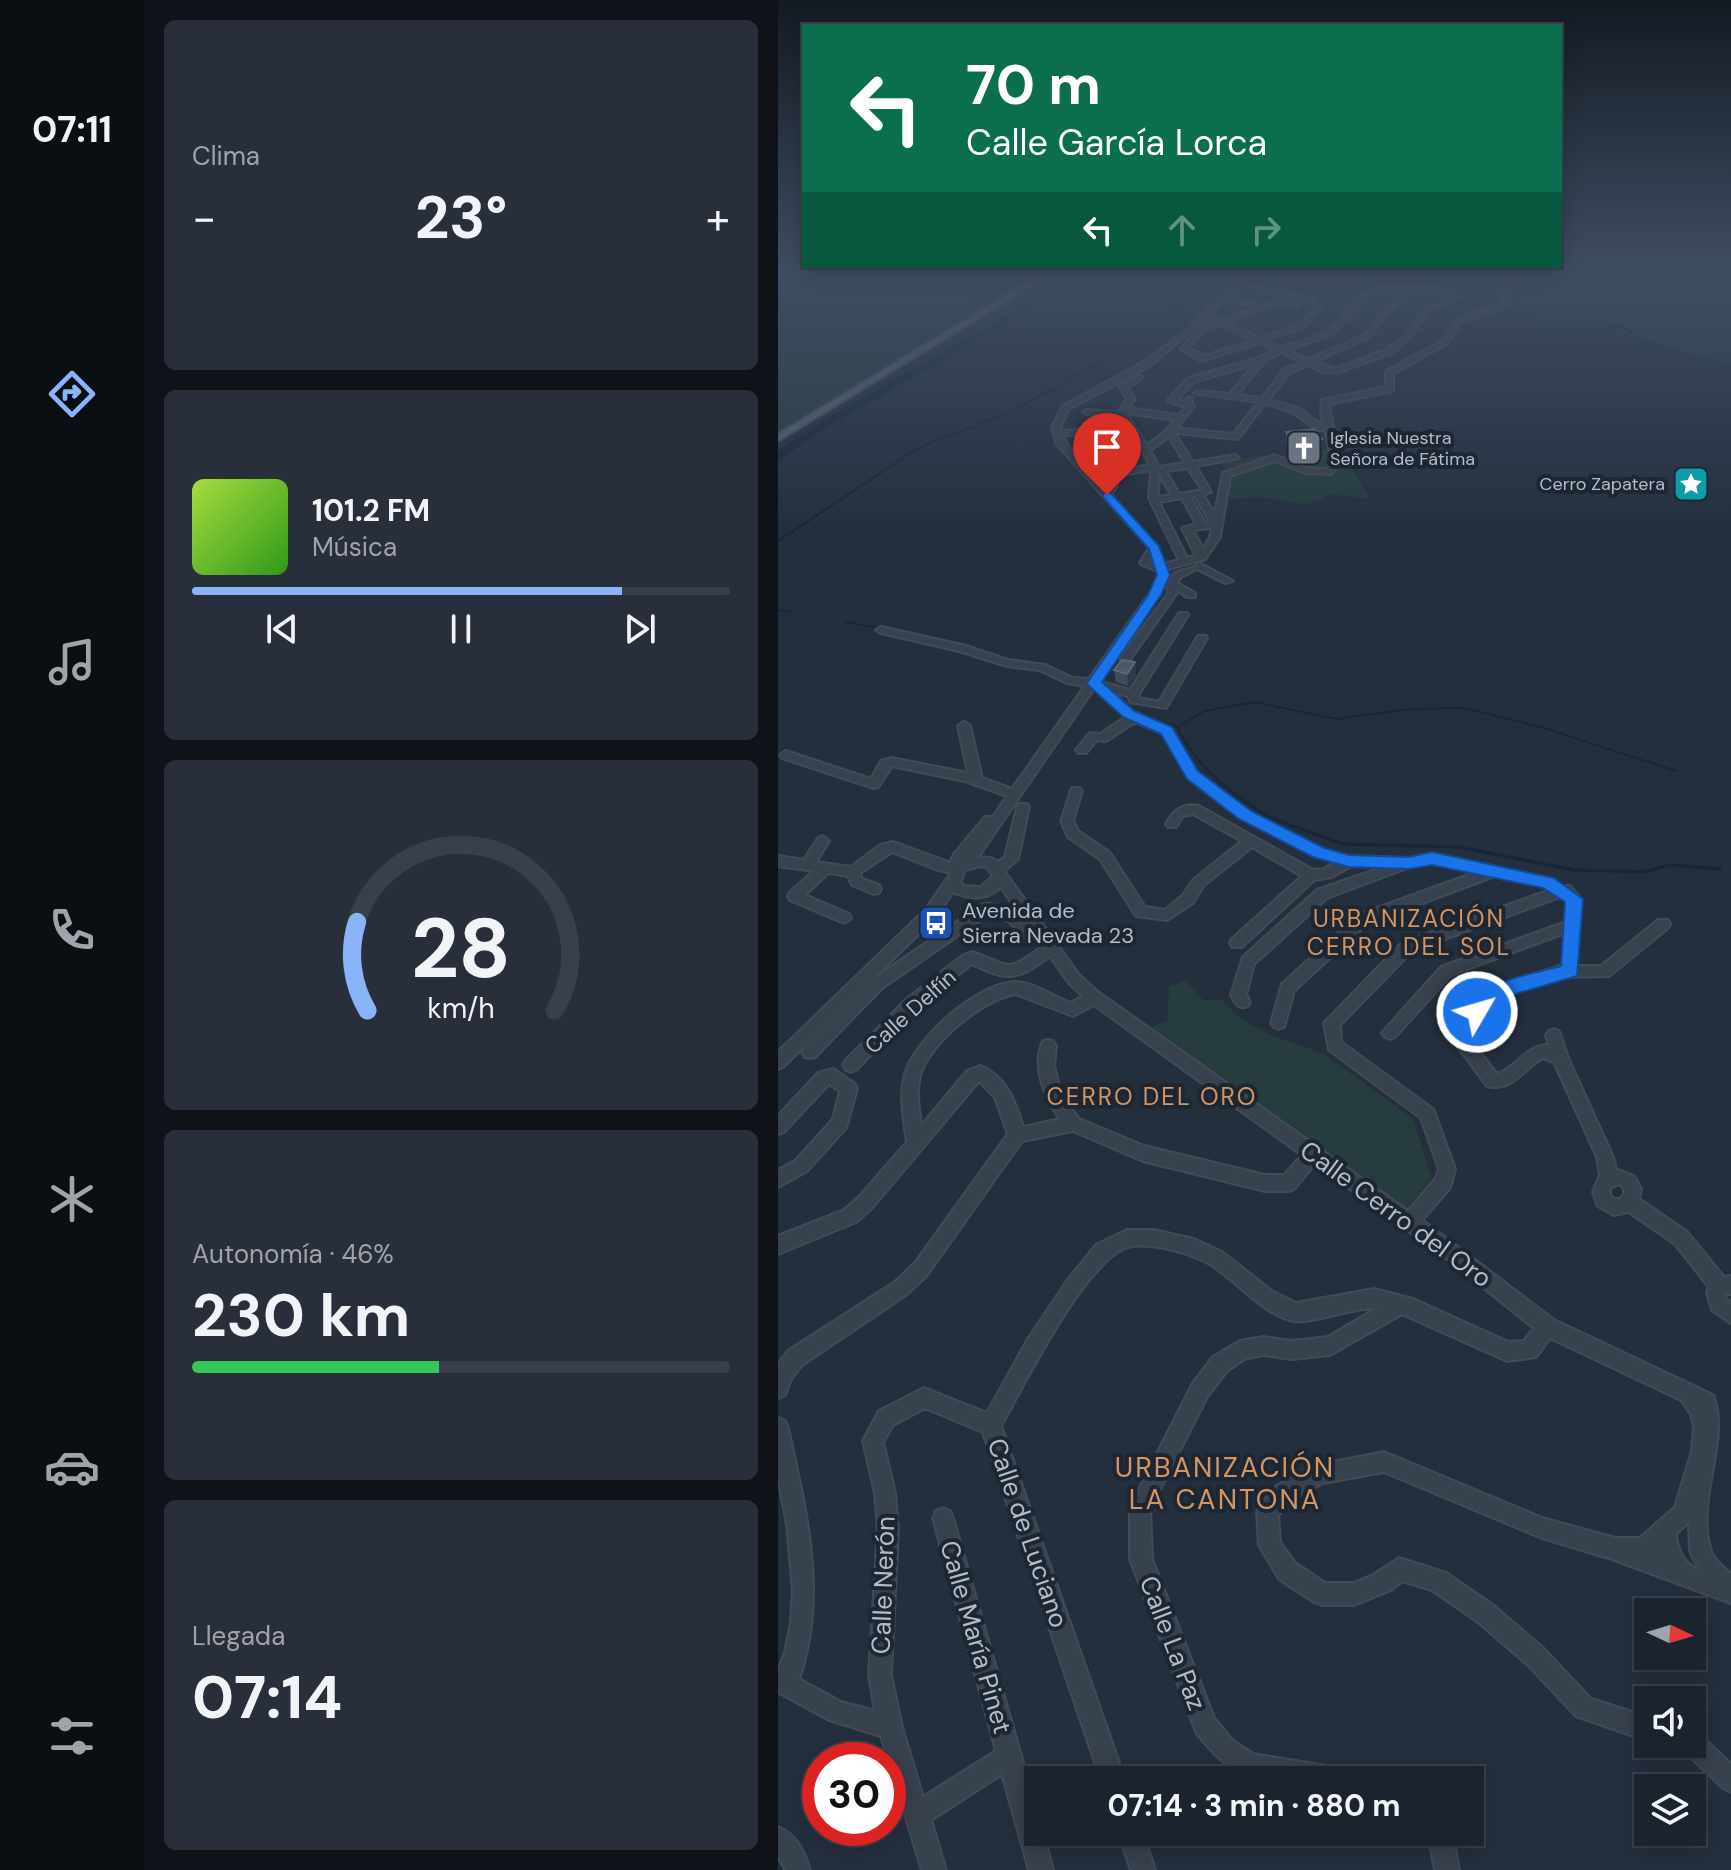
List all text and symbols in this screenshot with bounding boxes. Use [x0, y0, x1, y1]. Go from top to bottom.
text: 70 m [966, 48, 1101, 121]
icon: left [834, 56, 938, 160]
text: 07:11 [32, 106, 112, 153]
text: Calle García Lorca [966, 119, 1267, 166]
text: Clima [192, 139, 260, 173]
text: 23° [415, 178, 507, 257]
text: − [192, 189, 216, 247]
text: + [706, 189, 730, 247]
icon: left [1076, 208, 1120, 252]
icon: ahead [1160, 208, 1204, 252]
icon: right [1244, 208, 1288, 252]
icon: directions [44, 366, 100, 422]
pin [1073, 413, 1141, 495]
icon: arrive [1085, 425, 1129, 469]
place label: Iglesia Nuestra Señora de Fátima [1330, 426, 1475, 471]
church icon: Iglesia Nuestra Señora de Fátima [1285, 429, 1323, 467]
place icon: Cerro Zapatera [1672, 465, 1710, 503]
place label: Cerro Zapatera [1540, 472, 1665, 496]
text: 101.2 FM [312, 491, 430, 530]
text: Música [312, 530, 397, 564]
icon: previous [260, 607, 304, 651]
icon: pause [439, 607, 483, 651]
icon: next [618, 607, 662, 651]
icon: music [44, 634, 100, 690]
text: 28 [411, 894, 511, 1003]
place label: Avenida de Sierra Nevada 23 [962, 896, 1134, 950]
icon: phone [44, 902, 100, 958]
district label: URBANIZACIÓN CERRO DEL SOL [1307, 903, 1511, 962]
bus stop icon: Avenida de Sierra Nevada 23 [917, 904, 955, 942]
street label: Calle Delfín [858, 963, 962, 1060]
position arrow [1435, 970, 1519, 1054]
text: km/h [427, 990, 495, 1027]
district label: CERRO DEL ORO [1047, 1081, 1257, 1112]
street label: Calle Cerro del Oro [1293, 1133, 1499, 1295]
icon: climate [44, 1171, 100, 1227]
text: Autonomía · 46% [192, 1237, 394, 1271]
text: 230 km [192, 1276, 410, 1355]
street label: Calle de Luciano [980, 1434, 1076, 1632]
icon: car [44, 1439, 100, 1495]
district label: URBANIZACIÓN LA CANTONA [1115, 1449, 1335, 1518]
street label: Calle Nerón [864, 1515, 902, 1655]
street label: Calle María Pinet [932, 1537, 1020, 1737]
street label: Calle La Paz [1132, 1571, 1214, 1715]
north arrow [1634, 1598, 1706, 1670]
map controls [1634, 1598, 1706, 1846]
text: Llegada [192, 1619, 285, 1653]
text: 07:14 [192, 1658, 342, 1737]
button: sound [1634, 1686, 1706, 1758]
icon: filters [44, 1708, 100, 1764]
speed limit sign: 30 [802, 1742, 906, 1846]
button: layers [1634, 1774, 1706, 1846]
text: 07:14 · 3 min · 880 m [1108, 1786, 1400, 1825]

